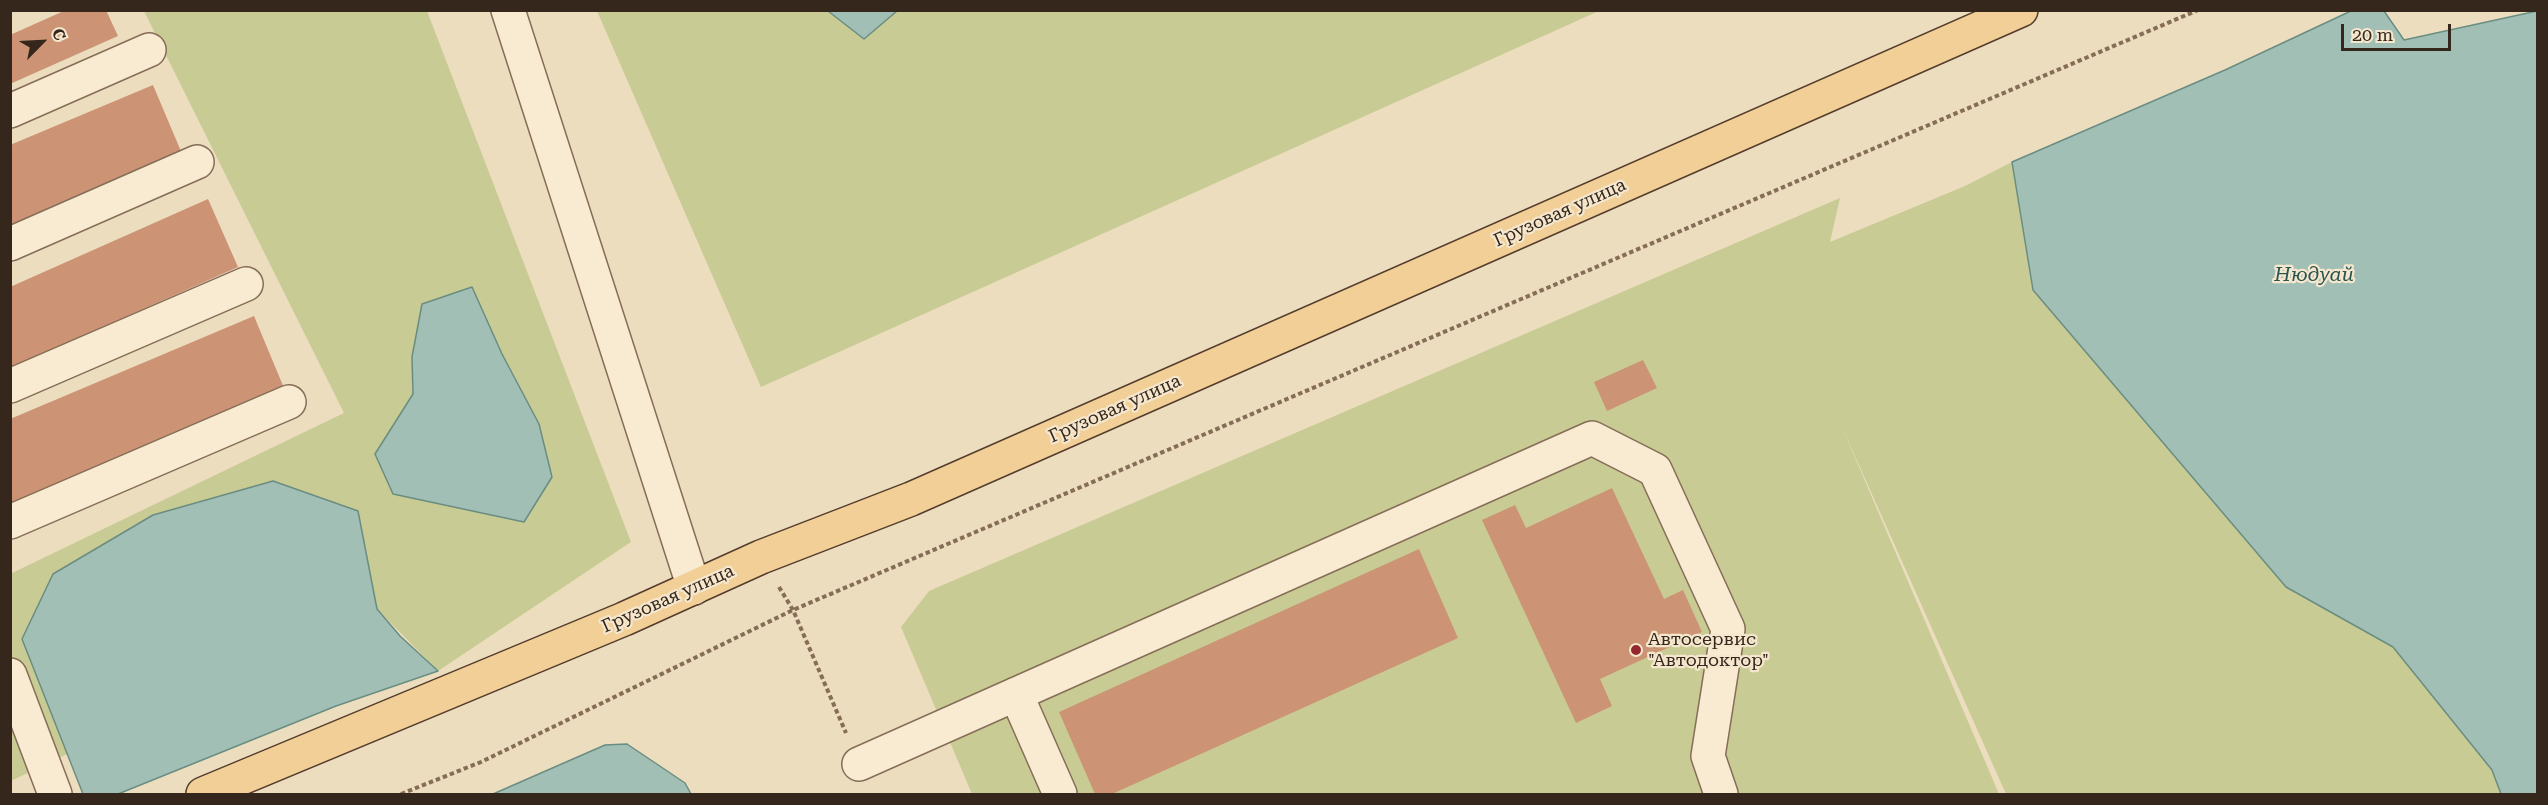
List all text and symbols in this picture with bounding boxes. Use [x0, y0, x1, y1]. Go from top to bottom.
north arrow [12, 12, 72, 72]
scale bar [2344, 12, 2454, 50]
text: 20 m [2352, 24, 2393, 45]
text: С [48, 25, 70, 43]
street label: Грузовая улица [1491, 174, 1629, 252]
water label: Нюдуай [2274, 263, 2354, 287]
street label: Грузовая улица [1046, 370, 1184, 448]
street label: Грузовая улица [599, 560, 737, 638]
place label: Автосервис "Автодоктор" [1648, 629, 1769, 672]
marker: Автосервис "Автодоктор" [1629, 643, 1643, 657]

